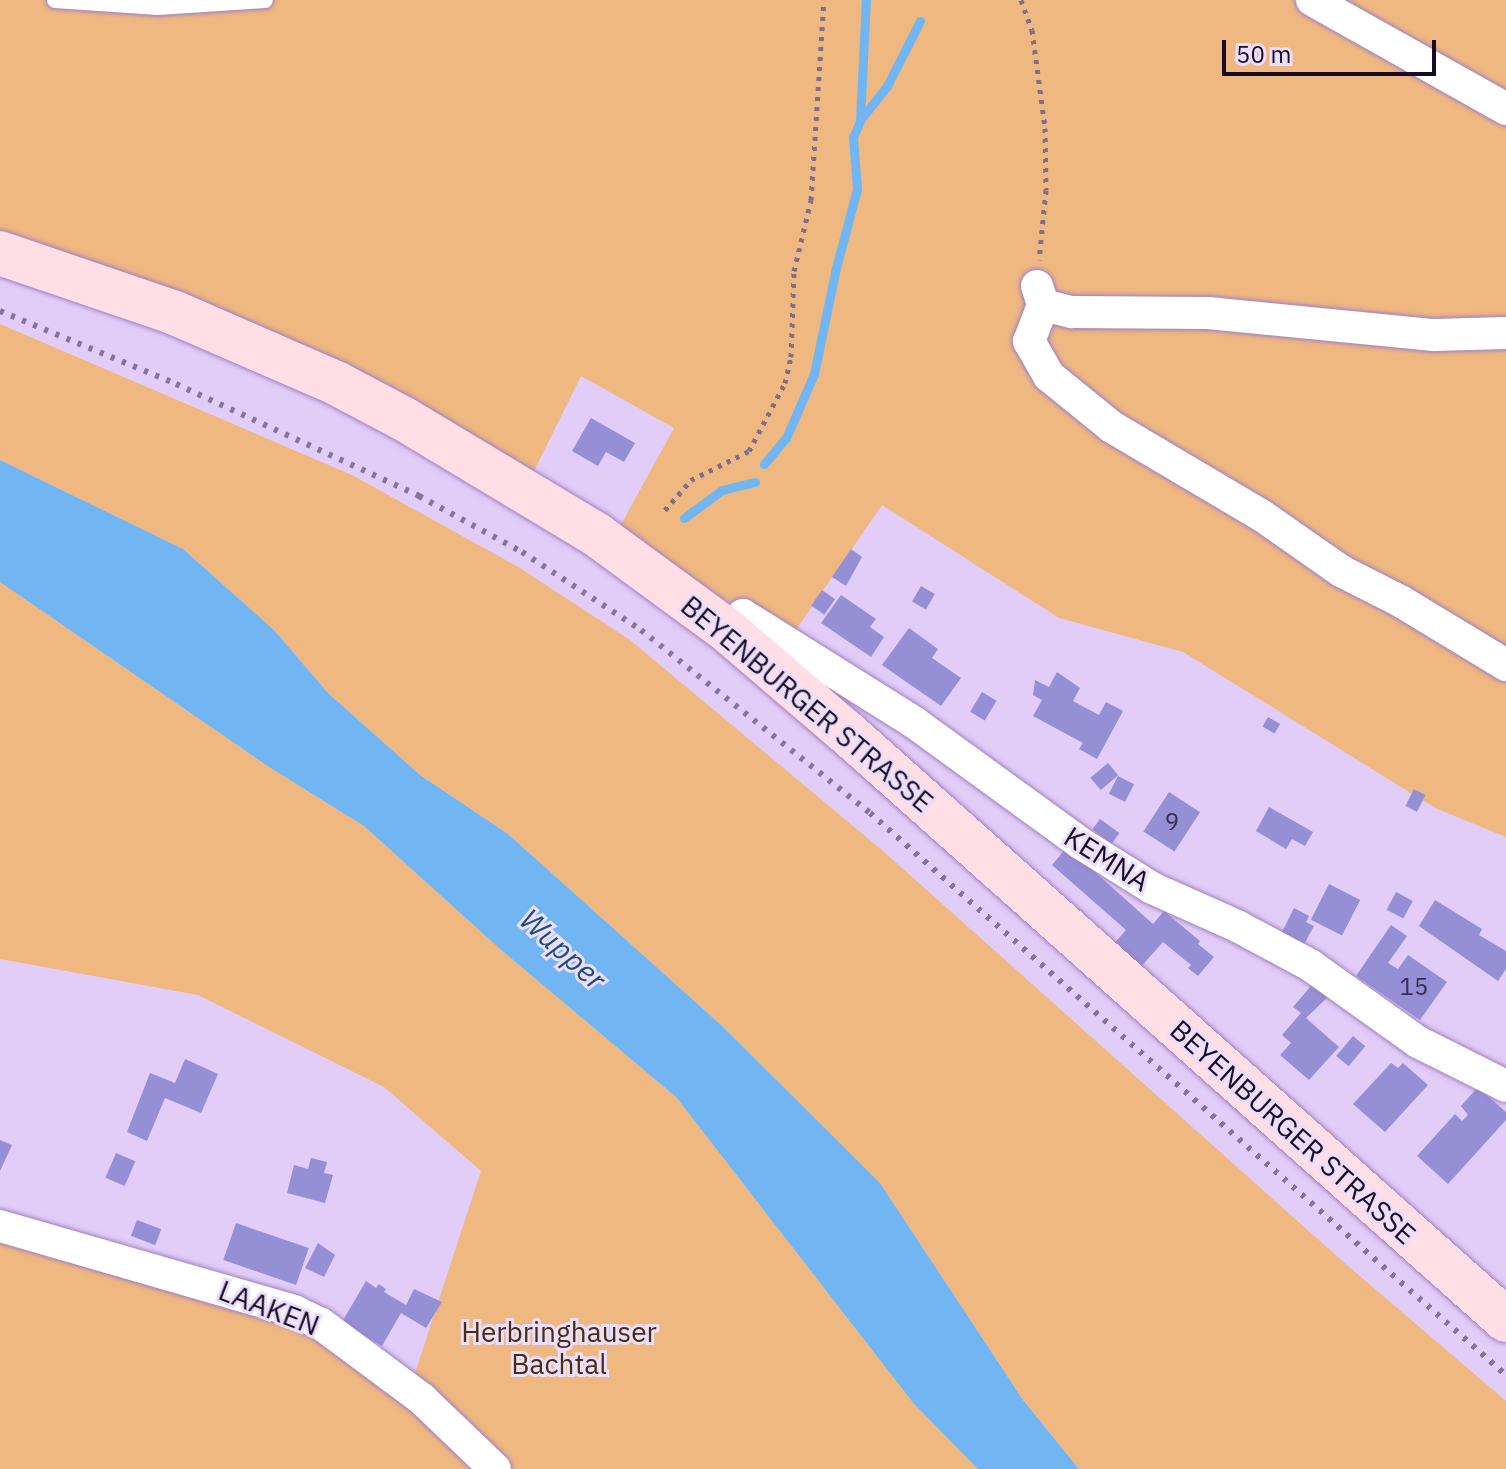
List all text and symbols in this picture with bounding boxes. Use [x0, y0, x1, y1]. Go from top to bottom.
scale bar [1226, 24, 1440, 74]
text: 50 m [1236, 38, 1291, 70]
street label: BEYENBURGER STRASSE [674, 589, 940, 819]
house number: 9 [1165, 808, 1179, 836]
street label: KEMNA [1058, 820, 1156, 898]
water label: Wupper [513, 901, 613, 997]
house number: 15 [1400, 973, 1428, 1001]
street label: BEYENBURGER STRASSE [1163, 1013, 1423, 1251]
street label: LAAKEN [214, 1274, 324, 1342]
park label: Herbringhauser Bachtal [461, 1315, 657, 1381]

